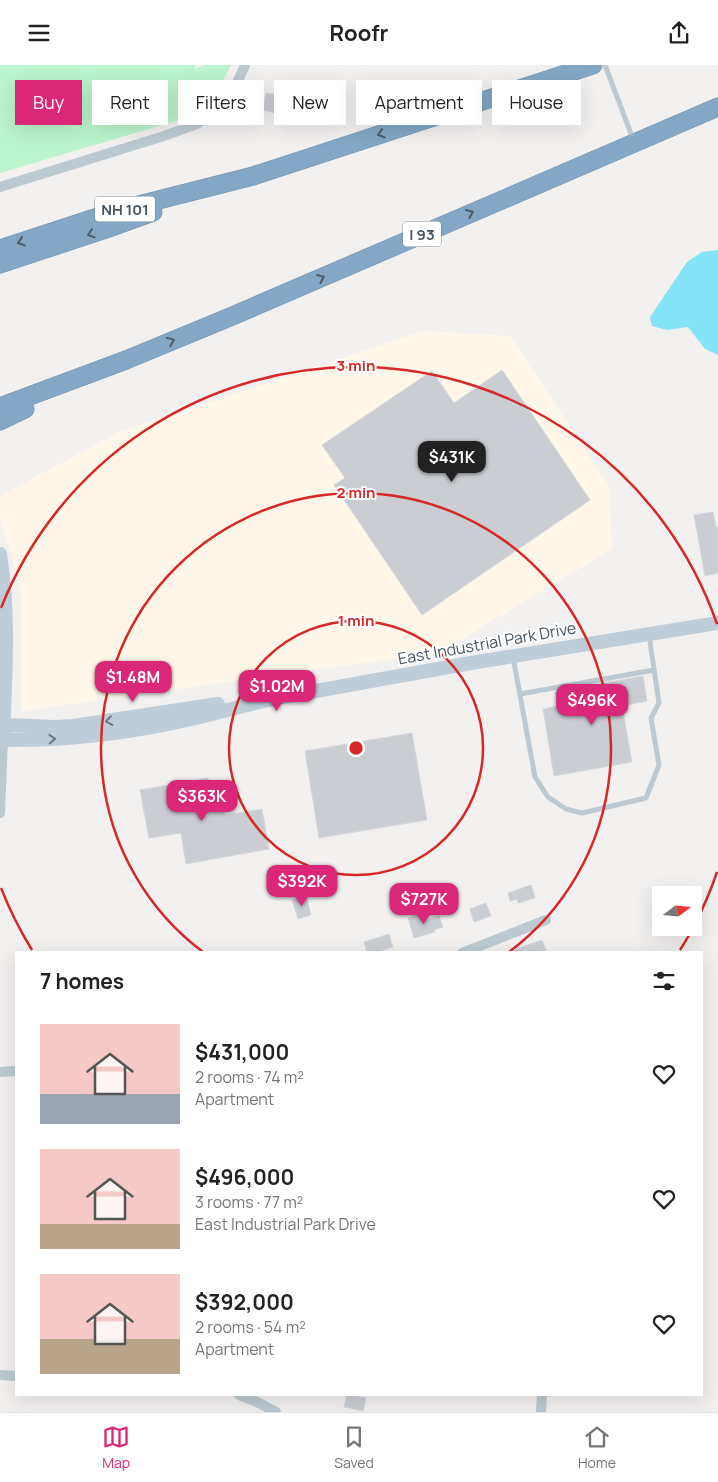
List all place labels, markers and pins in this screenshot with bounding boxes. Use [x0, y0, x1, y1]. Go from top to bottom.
pin: $431K [417, 441, 487, 483]
pin: $1.48M [92, 661, 174, 703]
pin: $1.02M [236, 669, 318, 712]
pin: $496K [557, 683, 627, 726]
centre of rings [347, 739, 365, 757]
pin: $363K [167, 779, 237, 822]
pin: $392K [267, 865, 337, 907]
pin: $727K [389, 883, 459, 925]

